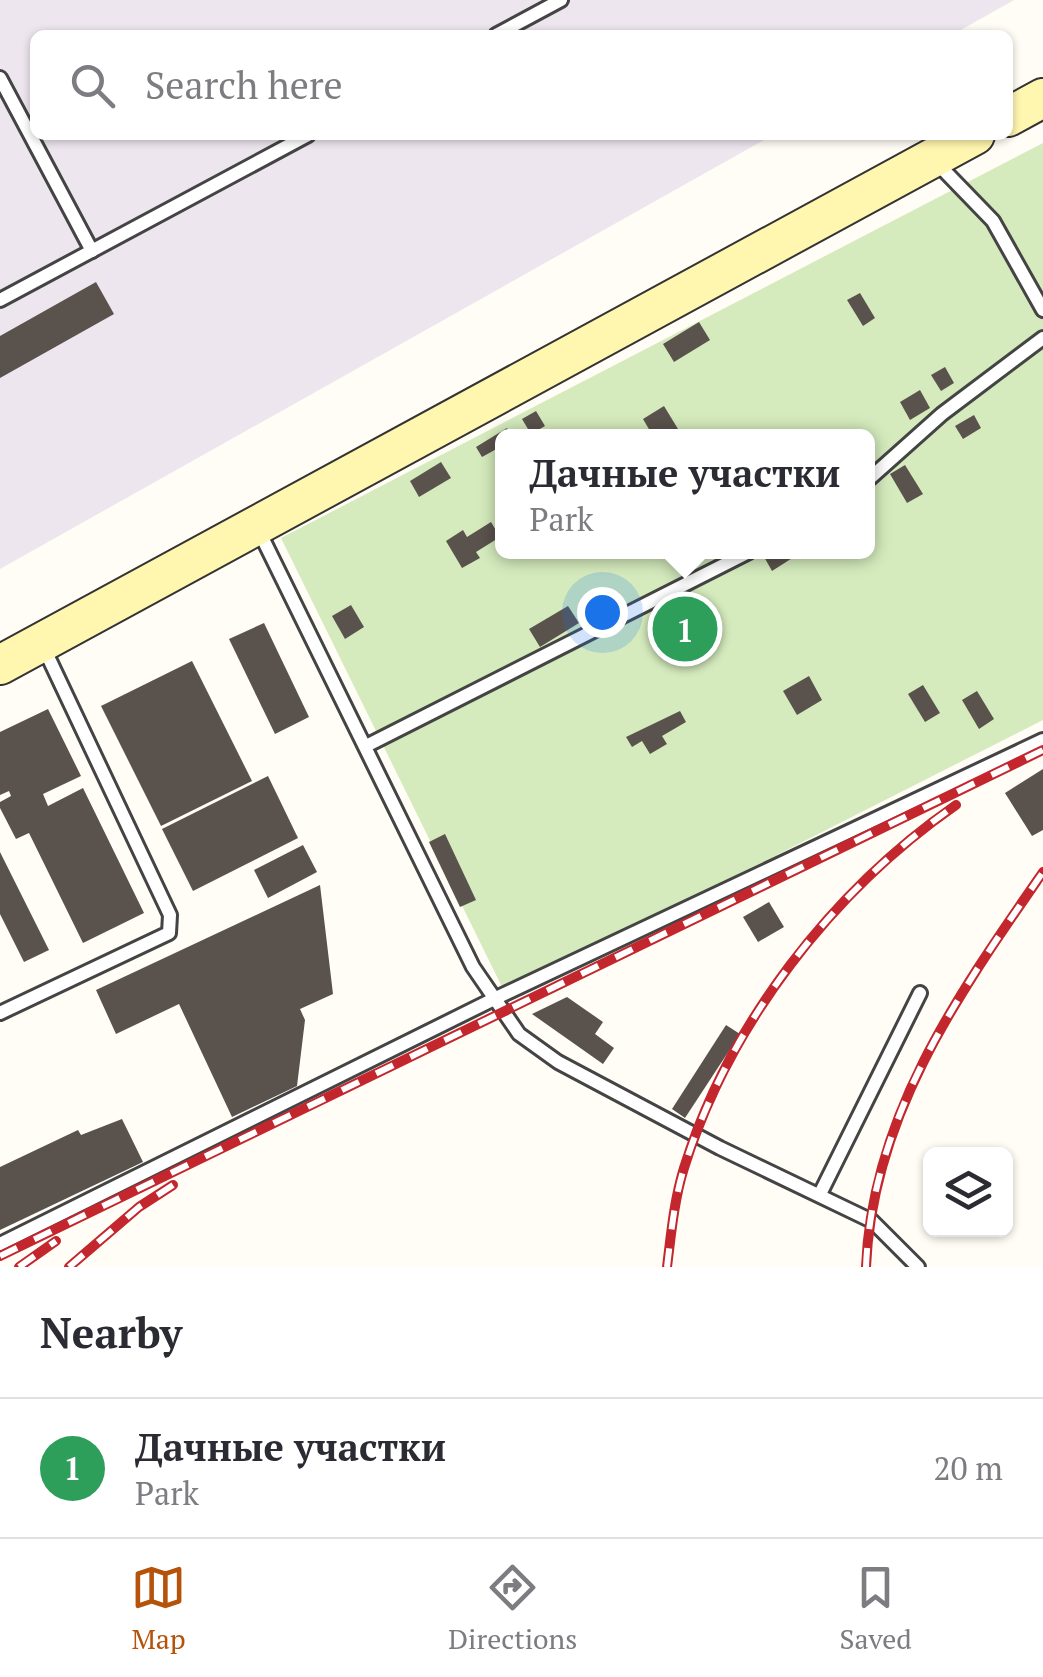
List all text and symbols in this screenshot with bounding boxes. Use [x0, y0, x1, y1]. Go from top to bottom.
search box [30, 30, 1013, 140]
icon: search [65, 58, 120, 113]
text: Search here [145, 60, 343, 110]
popup [495, 429, 875, 559]
text: Дачные участки [529, 448, 841, 498]
text: Park [529, 498, 593, 540]
your location [577, 587, 628, 638]
pin: 1 [652, 592, 718, 666]
map controls [923, 1147, 1013, 1237]
button: layers [923, 1147, 1013, 1237]
text: Nearby [40, 1304, 182, 1360]
text: Дачные участки [135, 1422, 446, 1472]
text: 1 [63, 1447, 82, 1489]
text: 20 m [933, 1447, 1003, 1489]
text: Park [135, 1472, 199, 1514]
tab: Map [131, 1560, 186, 1657]
tab: Directions [448, 1560, 577, 1657]
tab: Saved [839, 1560, 912, 1657]

